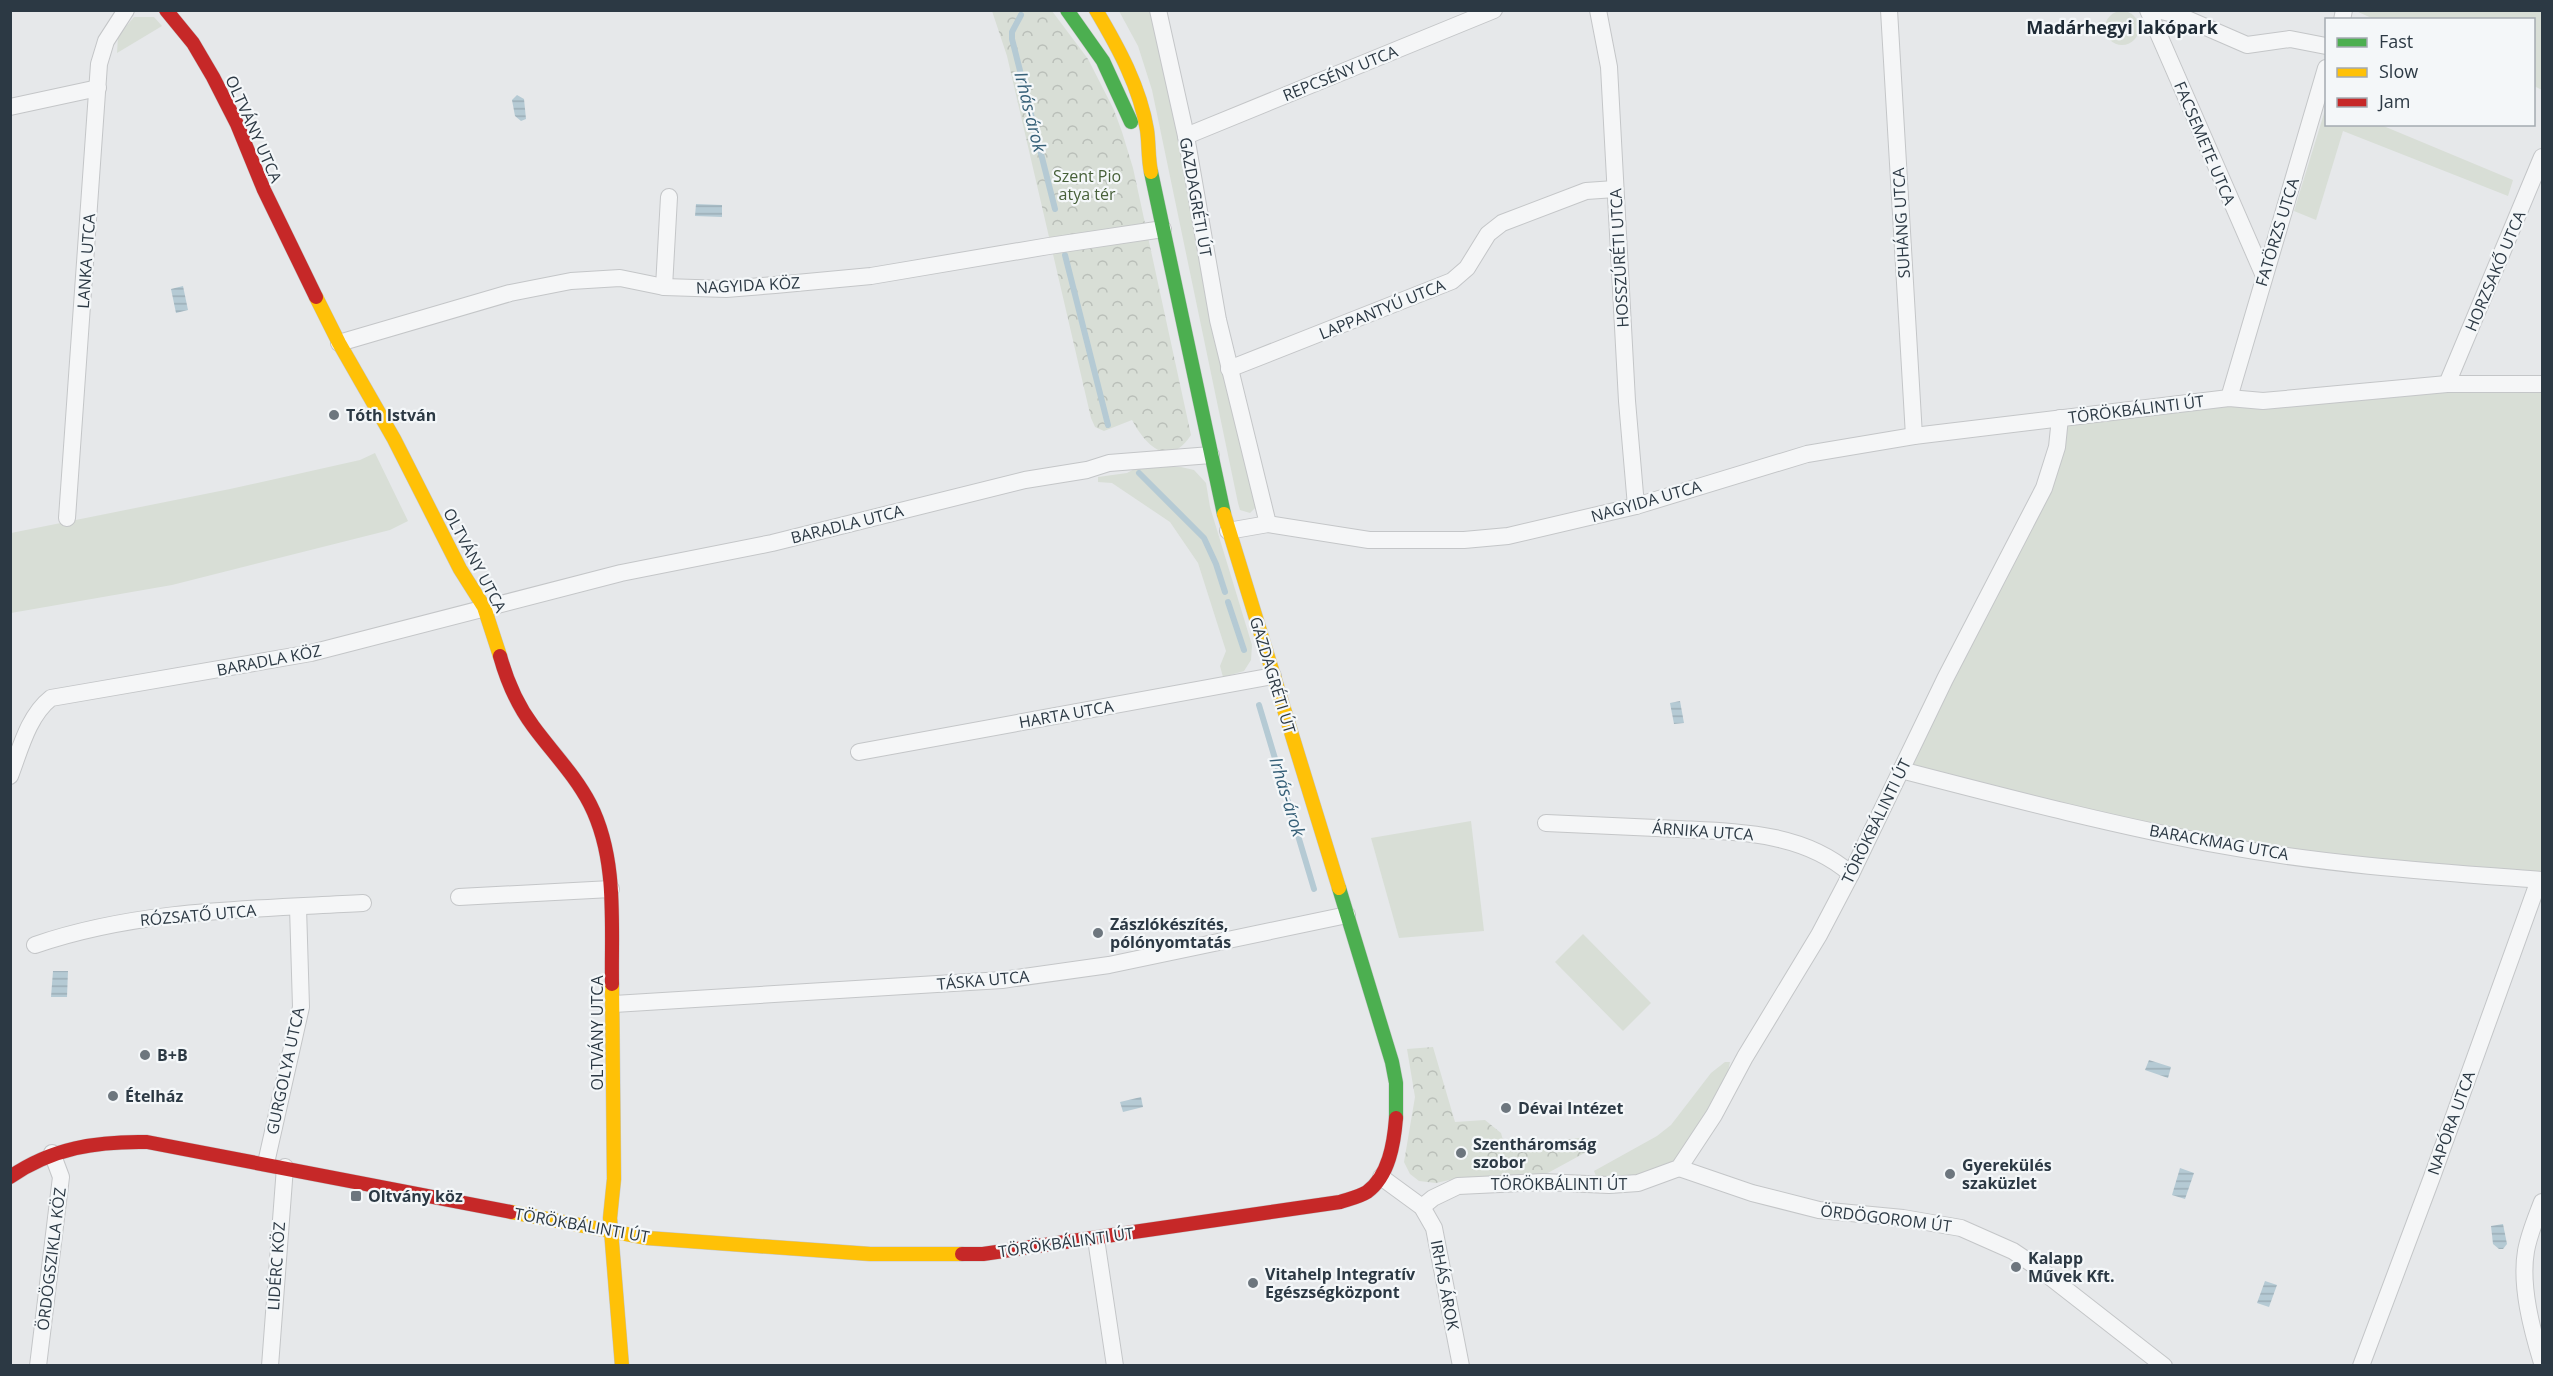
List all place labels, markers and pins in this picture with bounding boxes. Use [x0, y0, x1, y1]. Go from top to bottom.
place label: Tóth István [346, 404, 436, 426]
marker: Tóth István [327, 408, 341, 422]
place label: Zászlókészítés, pólónyomtatás [1110, 913, 1231, 953]
marker: Zászlókészítés, pólónyomtatás [1091, 926, 1105, 940]
place label: B+B [157, 1044, 188, 1066]
marker: B+B [138, 1048, 152, 1062]
place label: Ételház [125, 1085, 183, 1107]
marker: Ételház [106, 1089, 120, 1103]
place label: Dévai Intézet [1518, 1097, 1624, 1119]
marker: Dévai Intézet [1499, 1101, 1513, 1115]
place label: Szentháromság szobor [1473, 1133, 1596, 1173]
marker: Szentháromság szobor [1454, 1146, 1468, 1160]
place label: Gyerekülés szaküzlet [1962, 1154, 2052, 1194]
marker: Gyerekülés szaküzlet [1943, 1167, 1957, 1181]
place label: Oltvány köz [368, 1185, 463, 1207]
marker: Oltvány köz [349, 1189, 363, 1203]
place label: Kalapp Művek Kft. [2028, 1247, 2115, 1287]
marker: Kalapp Művek Kft. [2009, 1260, 2023, 1274]
place label: Vitahelp Integratív Egészségközpont [1265, 1263, 1416, 1303]
marker: Vitahelp Integratív Egészségközpont [1246, 1276, 1260, 1290]

